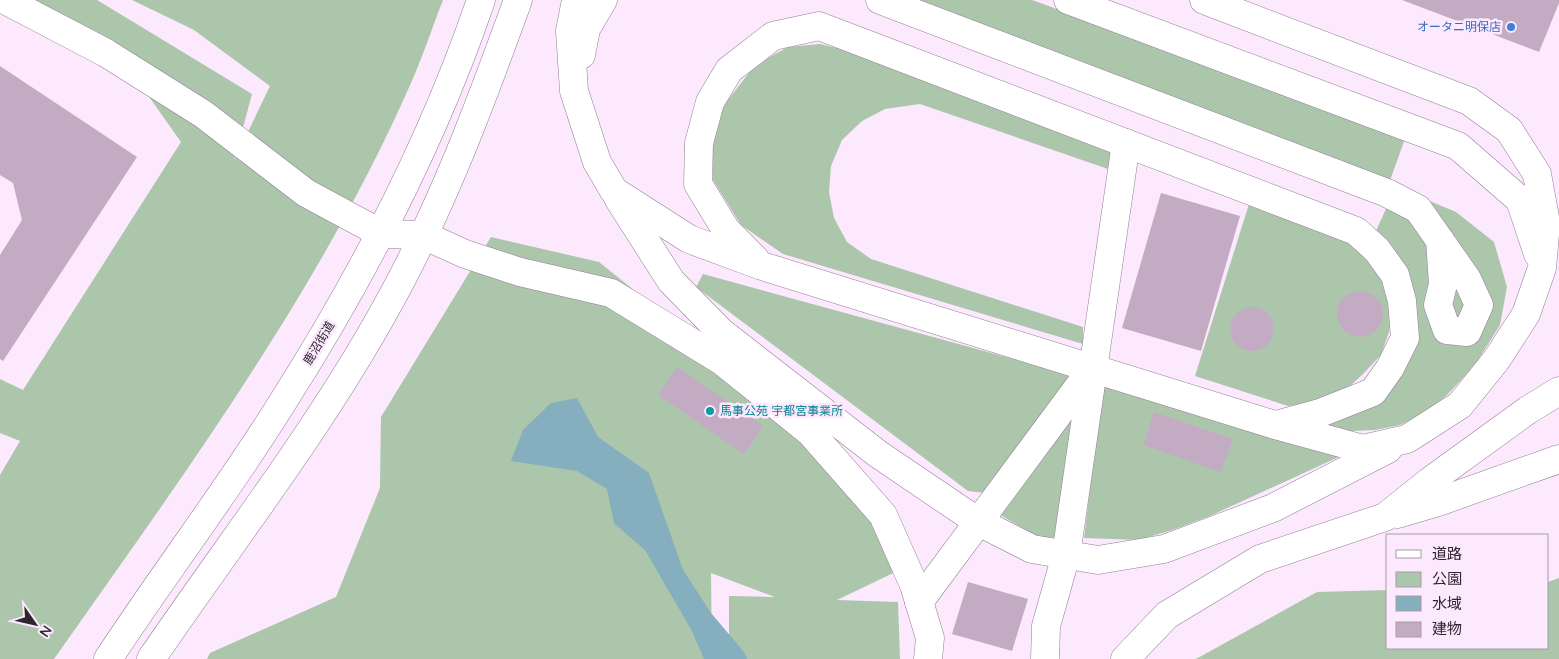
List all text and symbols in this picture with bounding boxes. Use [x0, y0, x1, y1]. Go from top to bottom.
place label: オータニ明保店 [1417, 19, 1501, 34]
marker: オータニ明保店 [1505, 21, 1517, 33]
street label: 鹿沼街道 [300, 318, 337, 367]
place label: 馬事公苑 宇都宮事業所 [720, 403, 843, 418]
marker: 馬事公苑 宇都宮事業所 [704, 405, 716, 417]
legend [1386, 534, 1549, 649]
text: 道路 [1432, 544, 1462, 563]
text: 公園 [1432, 569, 1462, 588]
text: 水域 [1432, 594, 1462, 613]
north arrow [10, 599, 60, 649]
text: 建物 [1432, 619, 1462, 638]
text: N [35, 622, 56, 641]

